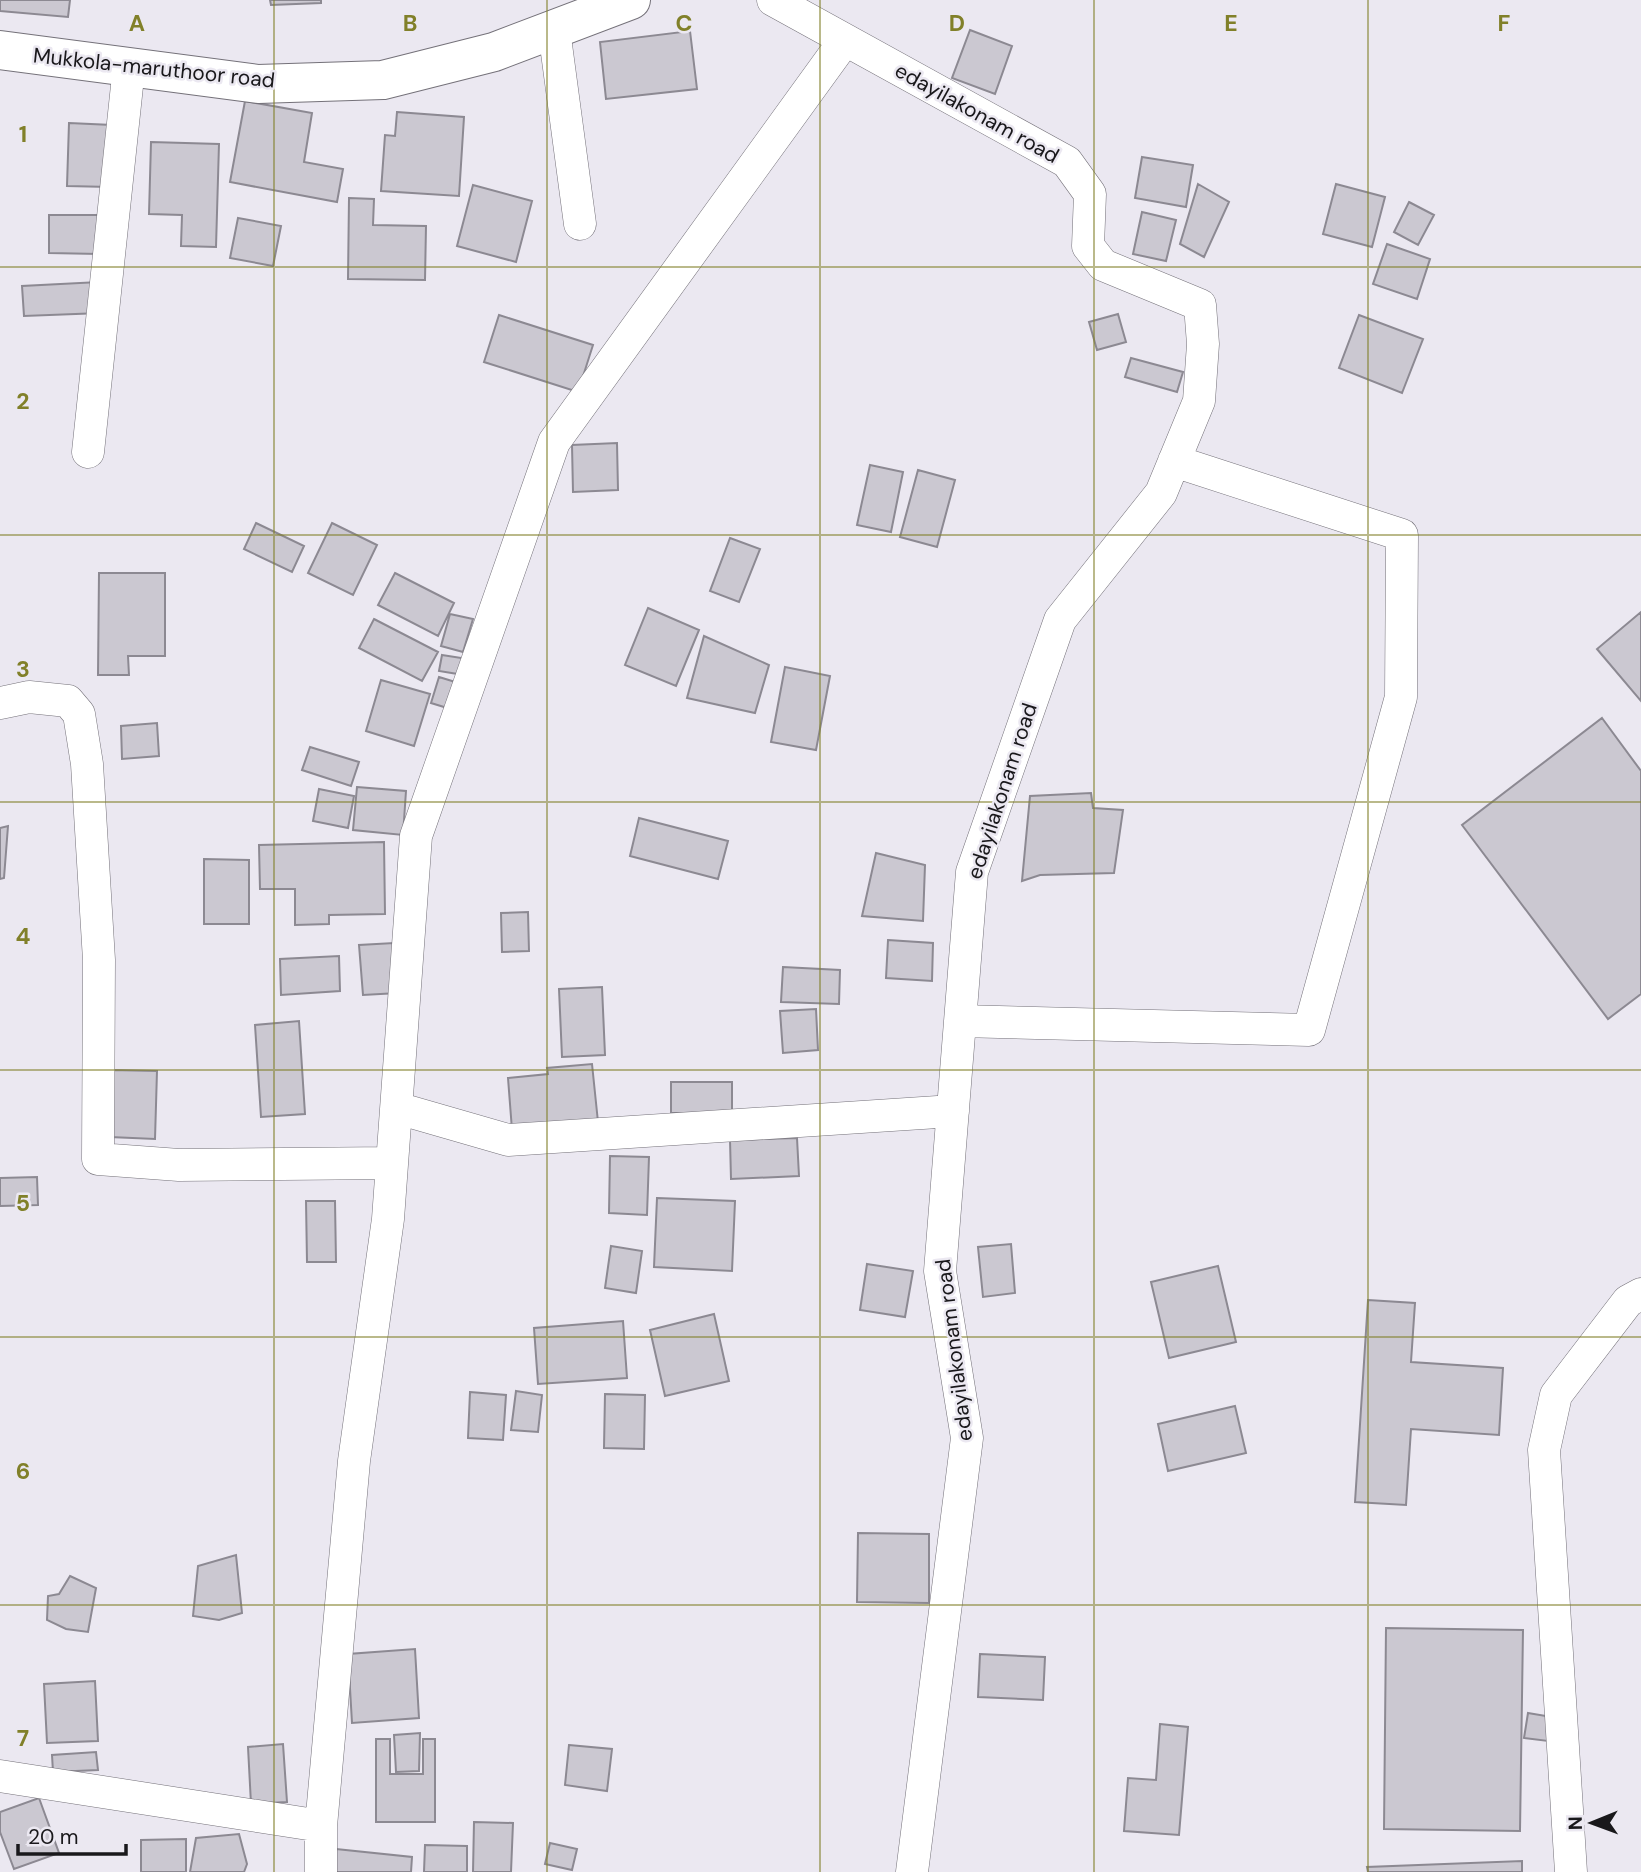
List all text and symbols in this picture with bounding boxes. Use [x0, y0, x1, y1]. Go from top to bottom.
text: A [129, 8, 145, 38]
text: B [403, 8, 417, 38]
text: C [676, 8, 692, 38]
text: D [949, 8, 965, 38]
text: E [1224, 8, 1238, 38]
text: F [1498, 8, 1511, 38]
street label: Mukkola-maruthoor road [32, 41, 276, 95]
street label: edayilakonam road [890, 56, 1064, 170]
text: 1 [19, 119, 27, 149]
text: 2 [16, 386, 30, 416]
text: 3 [16, 654, 30, 684]
street label: edayilakonam road [960, 699, 1044, 883]
text: 4 [16, 921, 31, 951]
text: 5 [16, 1188, 30, 1218]
street label: edayilakonam road [929, 1257, 979, 1443]
text: 6 [16, 1456, 30, 1486]
text: 7 [17, 1723, 29, 1753]
north arrow [1557, 1788, 1627, 1858]
scale bar [18, 1812, 126, 1856]
text: N [1563, 1816, 1588, 1830]
text: 20 m [28, 1823, 79, 1851]

